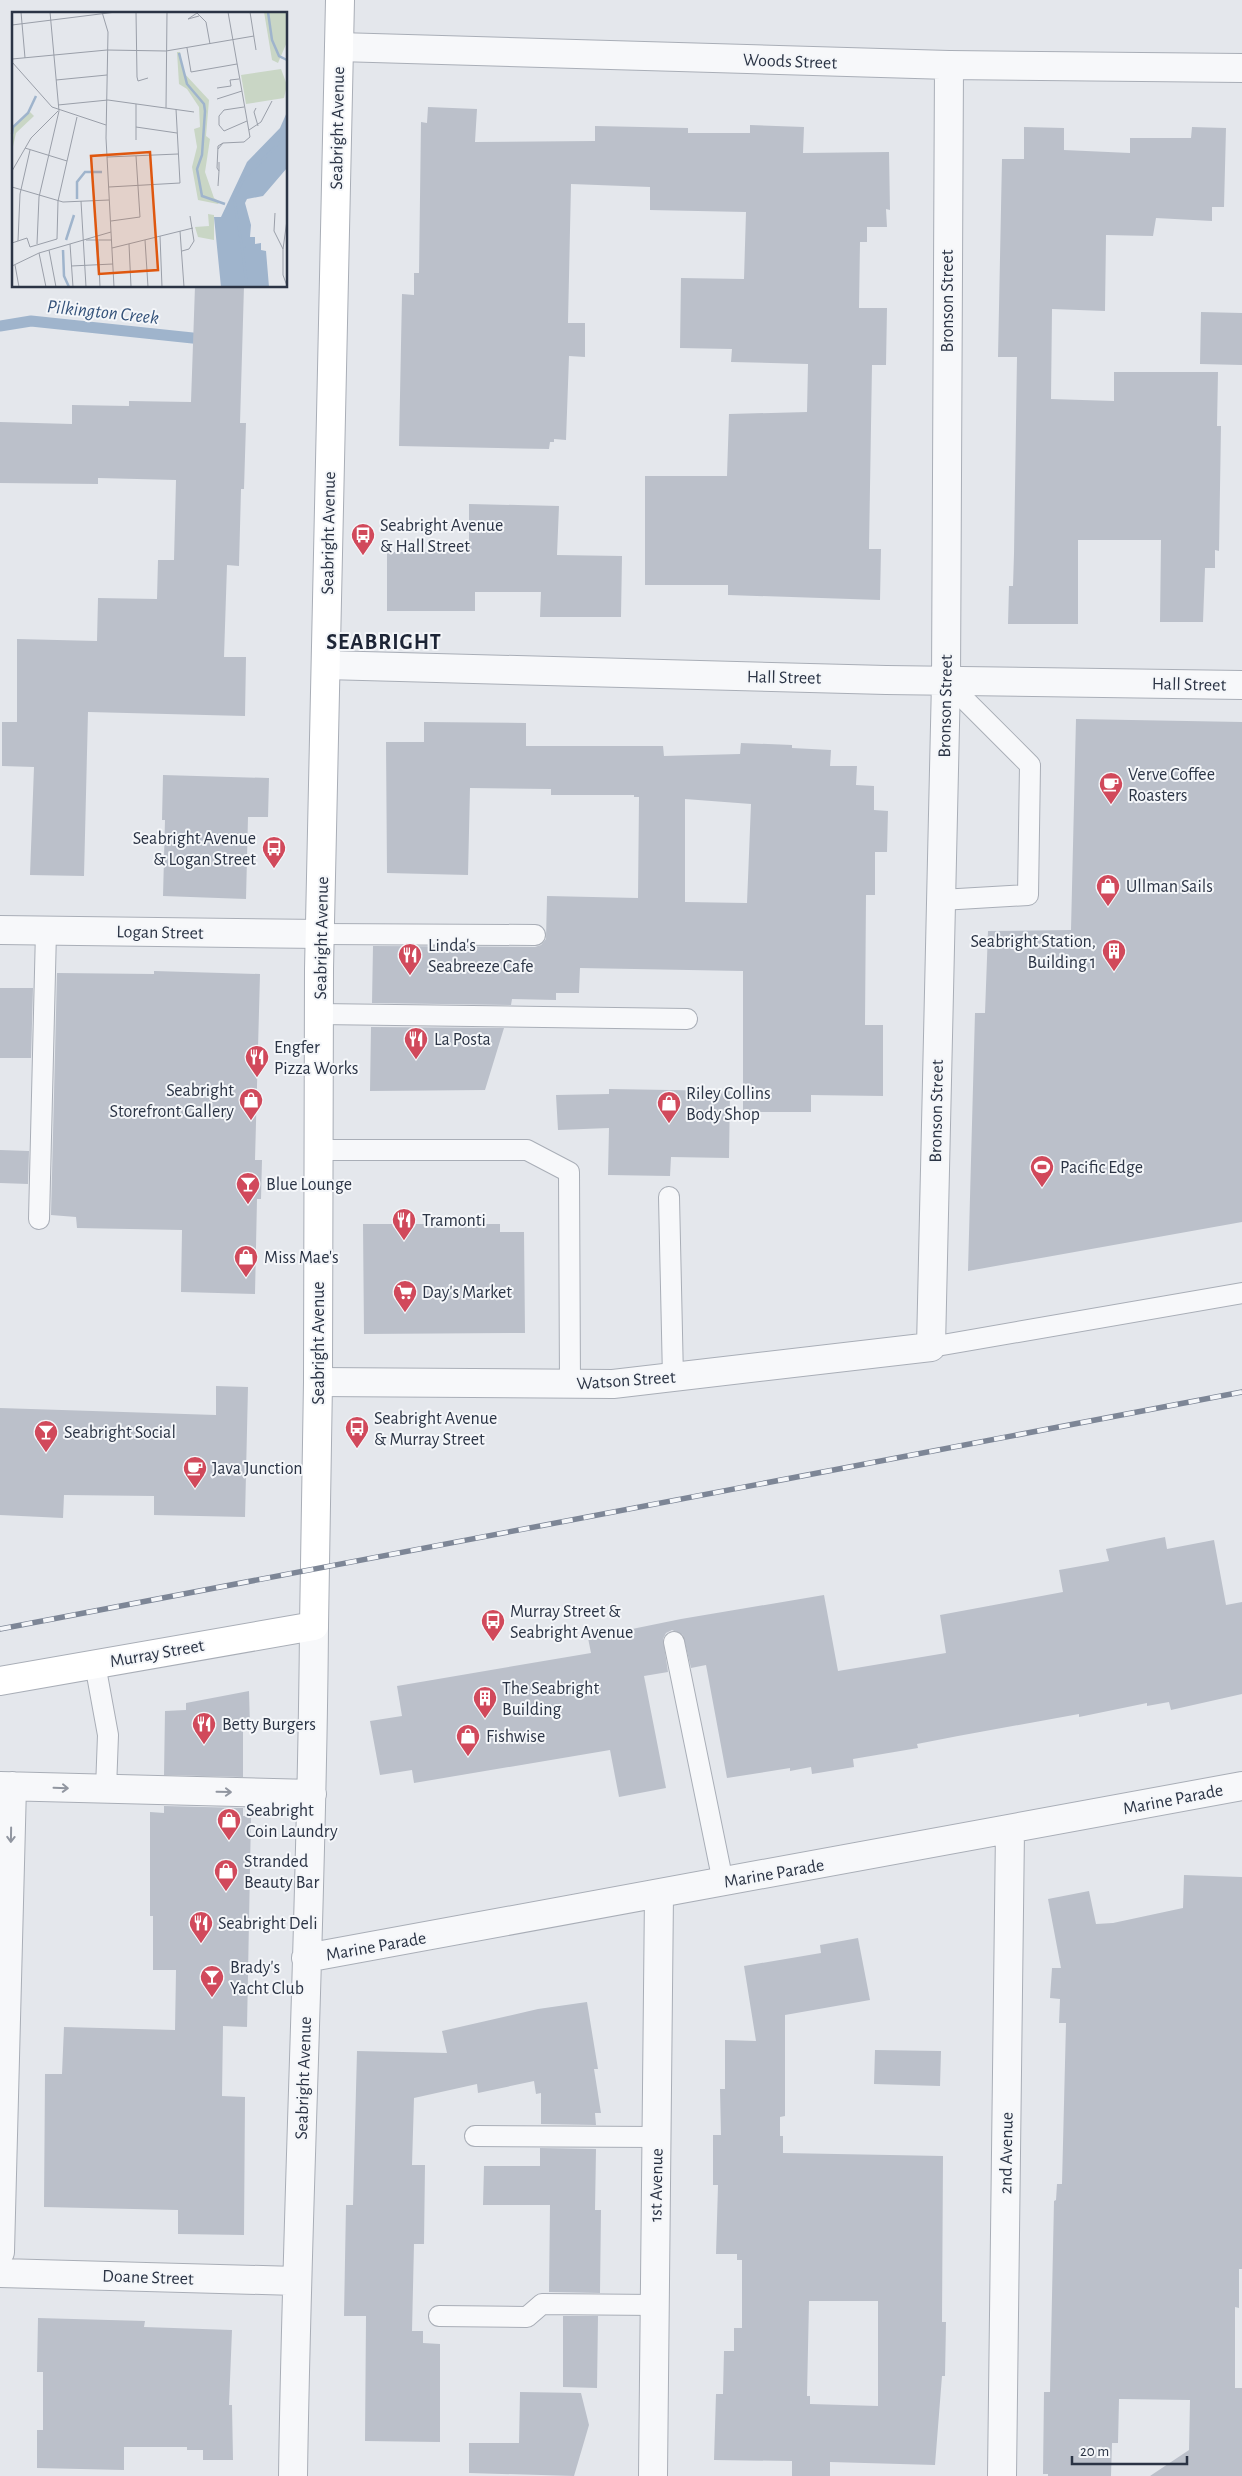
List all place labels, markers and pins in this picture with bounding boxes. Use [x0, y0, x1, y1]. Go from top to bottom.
place label: Seabright Avenue & Hall Street [380, 517, 503, 556]
bus stop icon: Seabright Avenue & Hall Street [350, 522, 376, 556]
place label: Verve Coffee Roasters [1128, 766, 1215, 805]
cafe icon: Verve Coffee Roasters [1098, 771, 1124, 805]
place label: Seabright Avenue & Logan Street [133, 830, 256, 869]
bus stop icon: Seabright Avenue & Logan Street [261, 835, 287, 869]
shop icon: Ullman Sails [1095, 873, 1121, 907]
place label: Ullman Sails [1126, 878, 1213, 896]
place label: Seabright Station, Building 1 [970, 933, 1096, 972]
place label: Linda's Seabreeze Cafe [428, 937, 534, 976]
building icon: Seabright Station, Building 1 [1101, 938, 1127, 972]
restaurant icon: Linda's Seabreeze Cafe [397, 942, 423, 976]
restaurant icon: La Posta [403, 1026, 429, 1060]
place label: La Posta [434, 1031, 491, 1049]
place label: Engfer Pizza Works [274, 1039, 358, 1078]
restaurant icon: Engfer Pizza Works [244, 1044, 270, 1078]
place label: Seabright Storefront Gallery [110, 1082, 234, 1121]
place label: Riley Collins Body Shop [686, 1085, 771, 1124]
shop icon: Seabright Storefront Gallery [238, 1087, 264, 1121]
shop icon: Riley Collins Body Shop [656, 1090, 682, 1124]
sports icon: Pacific Edge [1029, 1154, 1055, 1188]
place label: Pacific Edge [1060, 1159, 1143, 1177]
bar icon: Blue Lounge [235, 1171, 261, 1205]
place label: Blue Lounge [266, 1176, 352, 1194]
restaurant icon: Tramonti [391, 1207, 417, 1241]
place label: Tramonti [422, 1212, 486, 1230]
shop icon: Miss Mae's [233, 1244, 259, 1278]
place label: Miss Mae's [264, 1249, 339, 1267]
supermarket icon: Day's Market [392, 1279, 418, 1313]
place label: Day's Market [422, 1284, 512, 1302]
place label: Seabright Avenue & Murray Street [374, 1410, 497, 1449]
bus stop icon: Seabright Avenue & Murray Street [344, 1415, 370, 1449]
bar icon: Seabright Social [33, 1419, 59, 1453]
place label: Seabright Social [64, 1424, 176, 1442]
cafe icon: Java Junction [182, 1455, 208, 1489]
place label: Java Junction [212, 1460, 303, 1478]
place label: Murray Street & Seabright Avenue [510, 1603, 633, 1642]
bus stop icon: Murray Street & Seabright Avenue [480, 1608, 506, 1642]
place label: The Seabright Building [502, 1680, 599, 1719]
building icon: The Seabright Building [472, 1685, 498, 1719]
restaurant icon: Betty Burgers [191, 1711, 217, 1745]
place label: Betty Burgers [222, 1716, 316, 1734]
shop icon: Fishwise [455, 1723, 481, 1757]
place label: Fishwise [486, 1728, 545, 1746]
place label: Seabright Coin Laundry [246, 1802, 338, 1841]
shop icon: Seabright Coin Laundry [216, 1807, 242, 1841]
place label: Stranded Beauty Bar [244, 1853, 319, 1892]
shop icon: Stranded Beauty Bar [213, 1858, 239, 1892]
restaurant icon: Seabright Deli [188, 1910, 214, 1944]
place label: Seabright Deli [218, 1915, 318, 1933]
place label: Brady's Yacht Club [230, 1959, 304, 1998]
bar icon: Brady's Yacht Club [199, 1964, 225, 1998]

